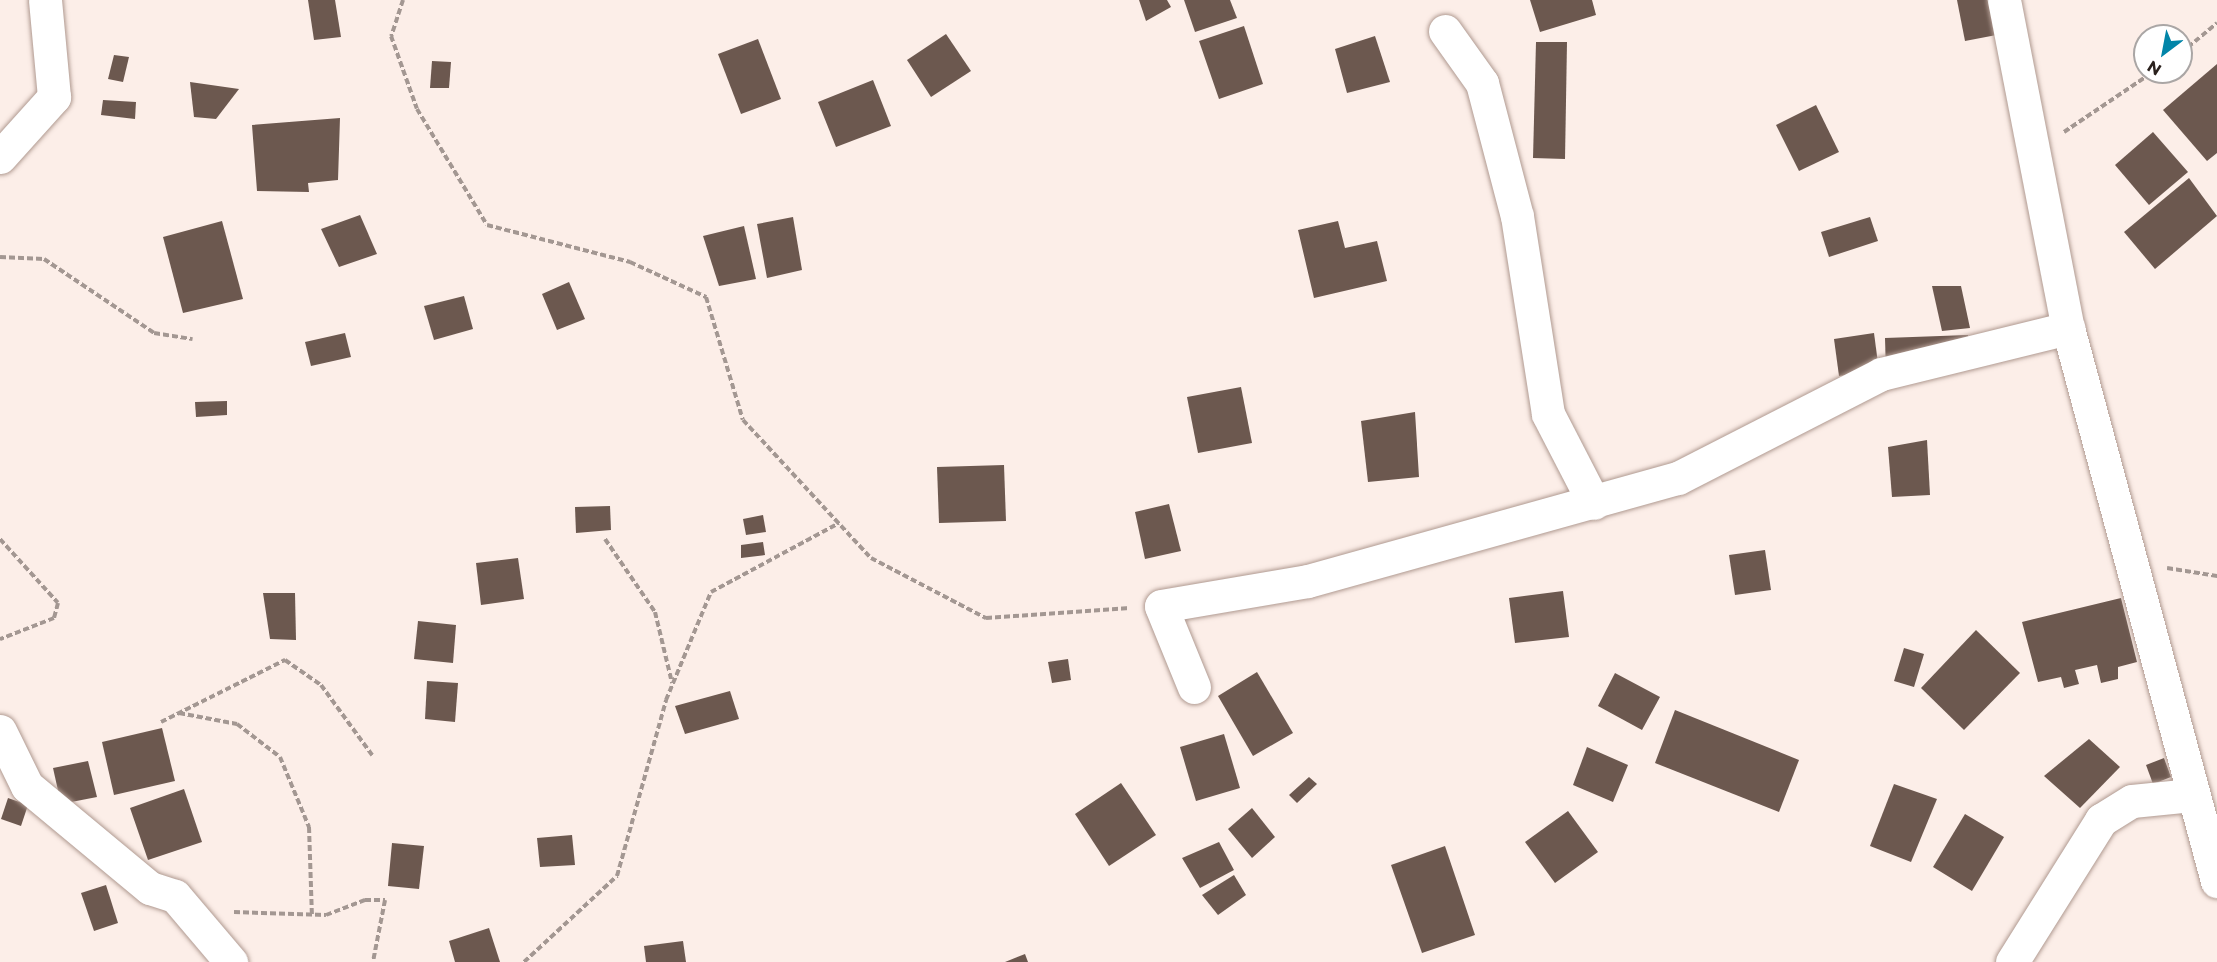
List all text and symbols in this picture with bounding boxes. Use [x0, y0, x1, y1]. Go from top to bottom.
north arrow [2133, 24, 2193, 84]
text: N [2144, 57, 2165, 79]

